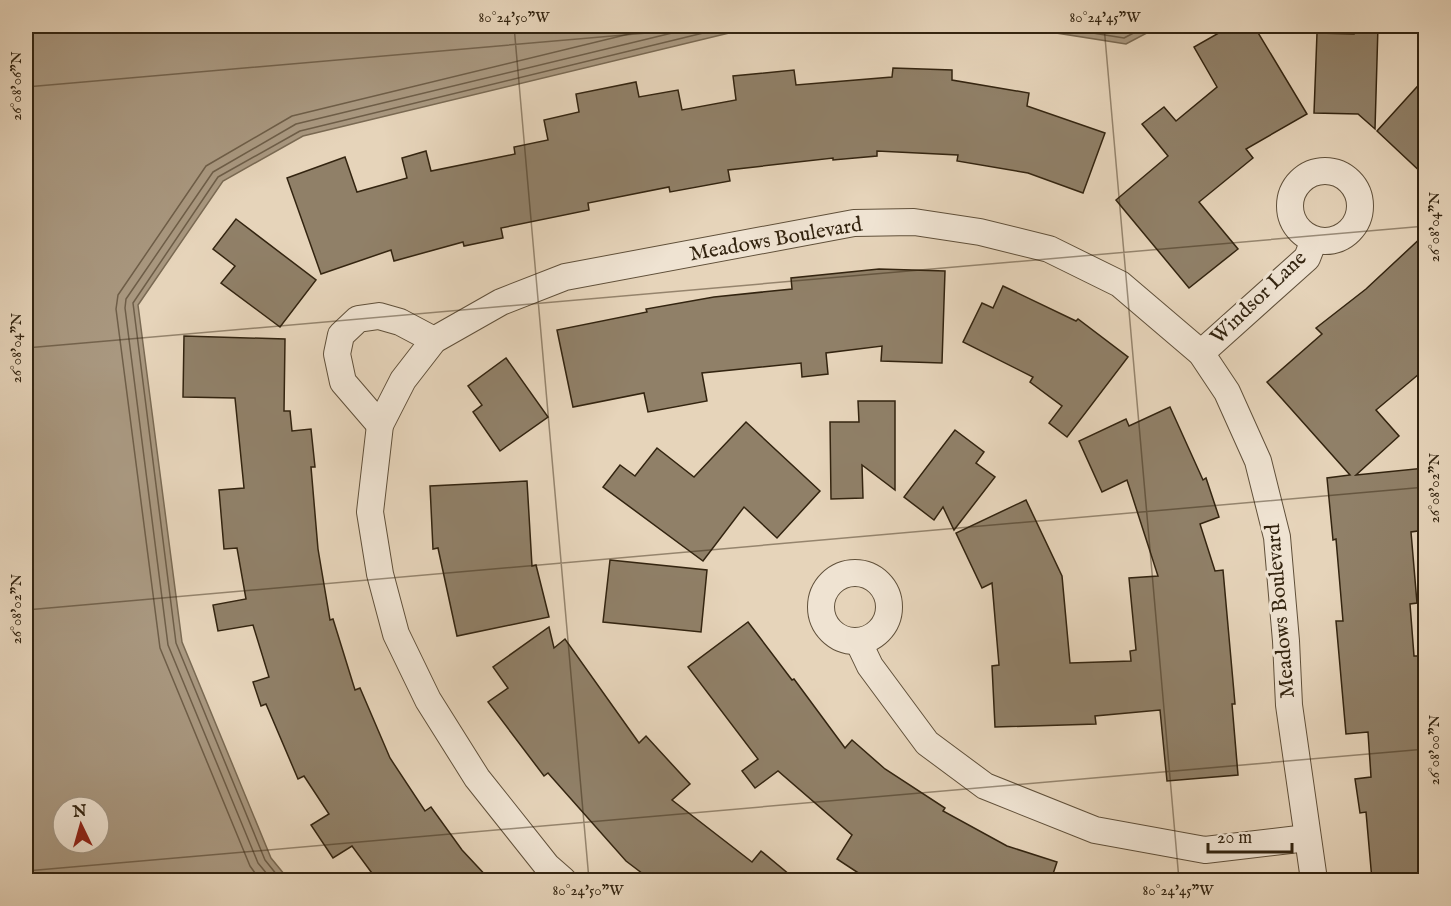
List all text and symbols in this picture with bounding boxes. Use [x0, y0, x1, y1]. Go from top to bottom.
text: 80°24'50"W [478, 8, 550, 27]
text: 80°24'45"W [1069, 8, 1141, 27]
text: 26°08'06"N [7, 51, 26, 121]
text: 26°08'04"N [1425, 192, 1444, 262]
street label: Meadows Boulevard [688, 211, 865, 268]
street label: Windsor Lane [1205, 245, 1313, 351]
text: 26°08'04"N [7, 313, 26, 383]
text: 26°08'02"N [1425, 453, 1444, 523]
street label: Meadows Boulevard [1260, 522, 1302, 699]
text: 26°08'02"N [7, 574, 26, 644]
text: 26°08'00"N [1425, 715, 1444, 785]
north arrow [51, 795, 111, 855]
text: N [71, 801, 88, 823]
scale bar [1208, 816, 1292, 854]
text: 20 m [1217, 827, 1252, 850]
text: 80°24'50"W [552, 881, 624, 900]
text: 80°24'45"W [1142, 881, 1214, 900]

